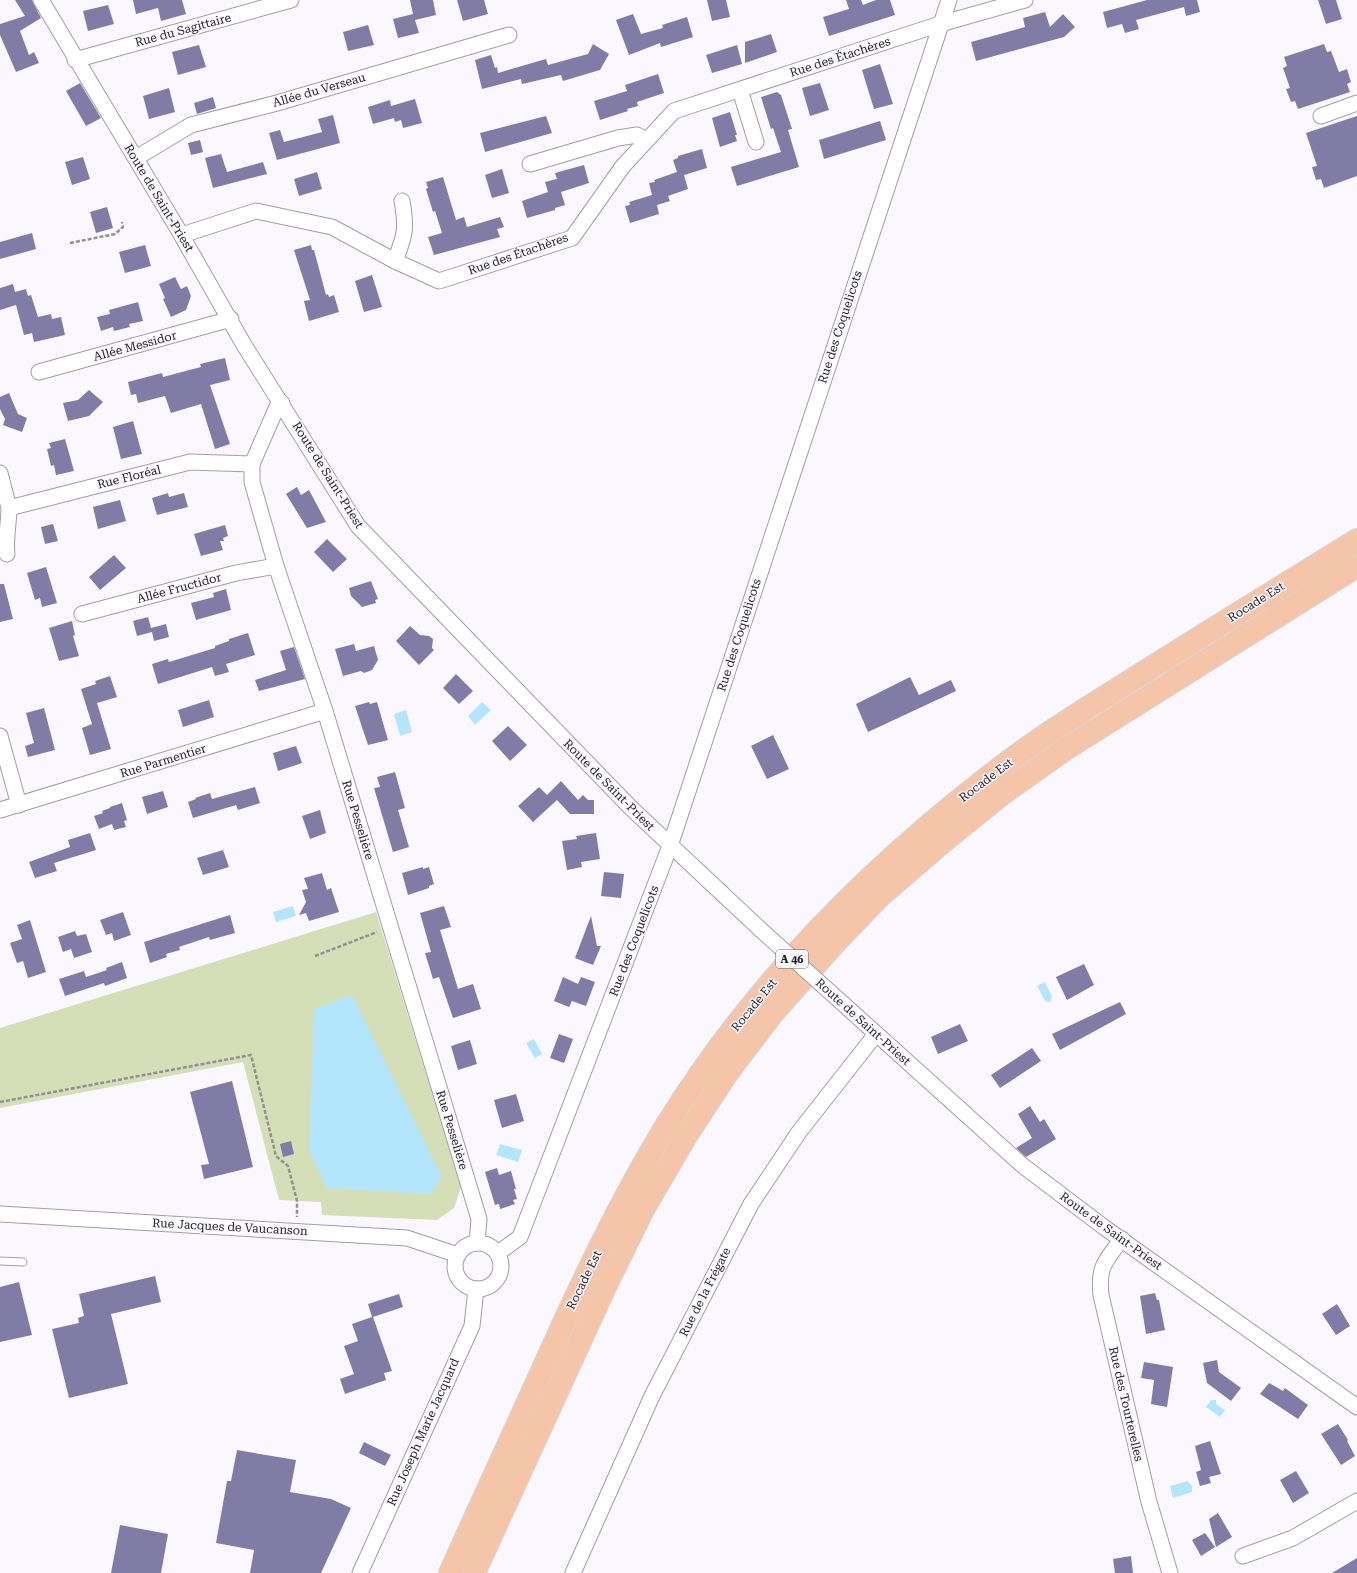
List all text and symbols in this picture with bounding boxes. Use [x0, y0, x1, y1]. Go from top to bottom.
street label: Rue du Sagittaire [133, 10, 233, 50]
street label: Rue des Étachères [788, 34, 892, 80]
street label: Allée du Verseau [271, 70, 367, 110]
street label: Route de Saint-Priest [121, 142, 197, 255]
street label: Rue des Étachères [466, 230, 570, 278]
street label: Rue des Coquelicots [815, 269, 865, 385]
street label: Allée Messidor [92, 328, 178, 364]
street label: Route de Saint-Priest [289, 419, 367, 531]
street label: Rue Floréal [96, 462, 163, 492]
street label: Allée Fructidor [135, 570, 223, 606]
street label: Rue des Coquelicots [714, 577, 764, 693]
street label: Rocade Est [1225, 579, 1287, 625]
street label: Route de Saint-Priest [561, 737, 658, 834]
street label: Rue Parmentier [118, 741, 208, 781]
street label: Rocade Est [956, 755, 1016, 805]
street label: Rue Pesselière [339, 778, 377, 862]
street label: Rue des Coquelicots [606, 883, 662, 998]
road number: A 46 [776, 950, 808, 968]
street label: Rocade Est [728, 975, 780, 1034]
street label: Route de Saint-Priest [813, 976, 914, 1069]
street label: Rue Pesselière [433, 1088, 471, 1172]
street label: Route de Saint-Priest [1057, 1189, 1165, 1273]
street label: Rue Jacques de Vaucanson [152, 1216, 308, 1238]
street label: Rue de la Frégate [676, 1245, 734, 1339]
street label: Rocade Est [564, 1248, 605, 1312]
street label: Rue des Tourterelles [1106, 1345, 1146, 1463]
street label: Rue Joseph Marie Jacquard [384, 1356, 462, 1508]

